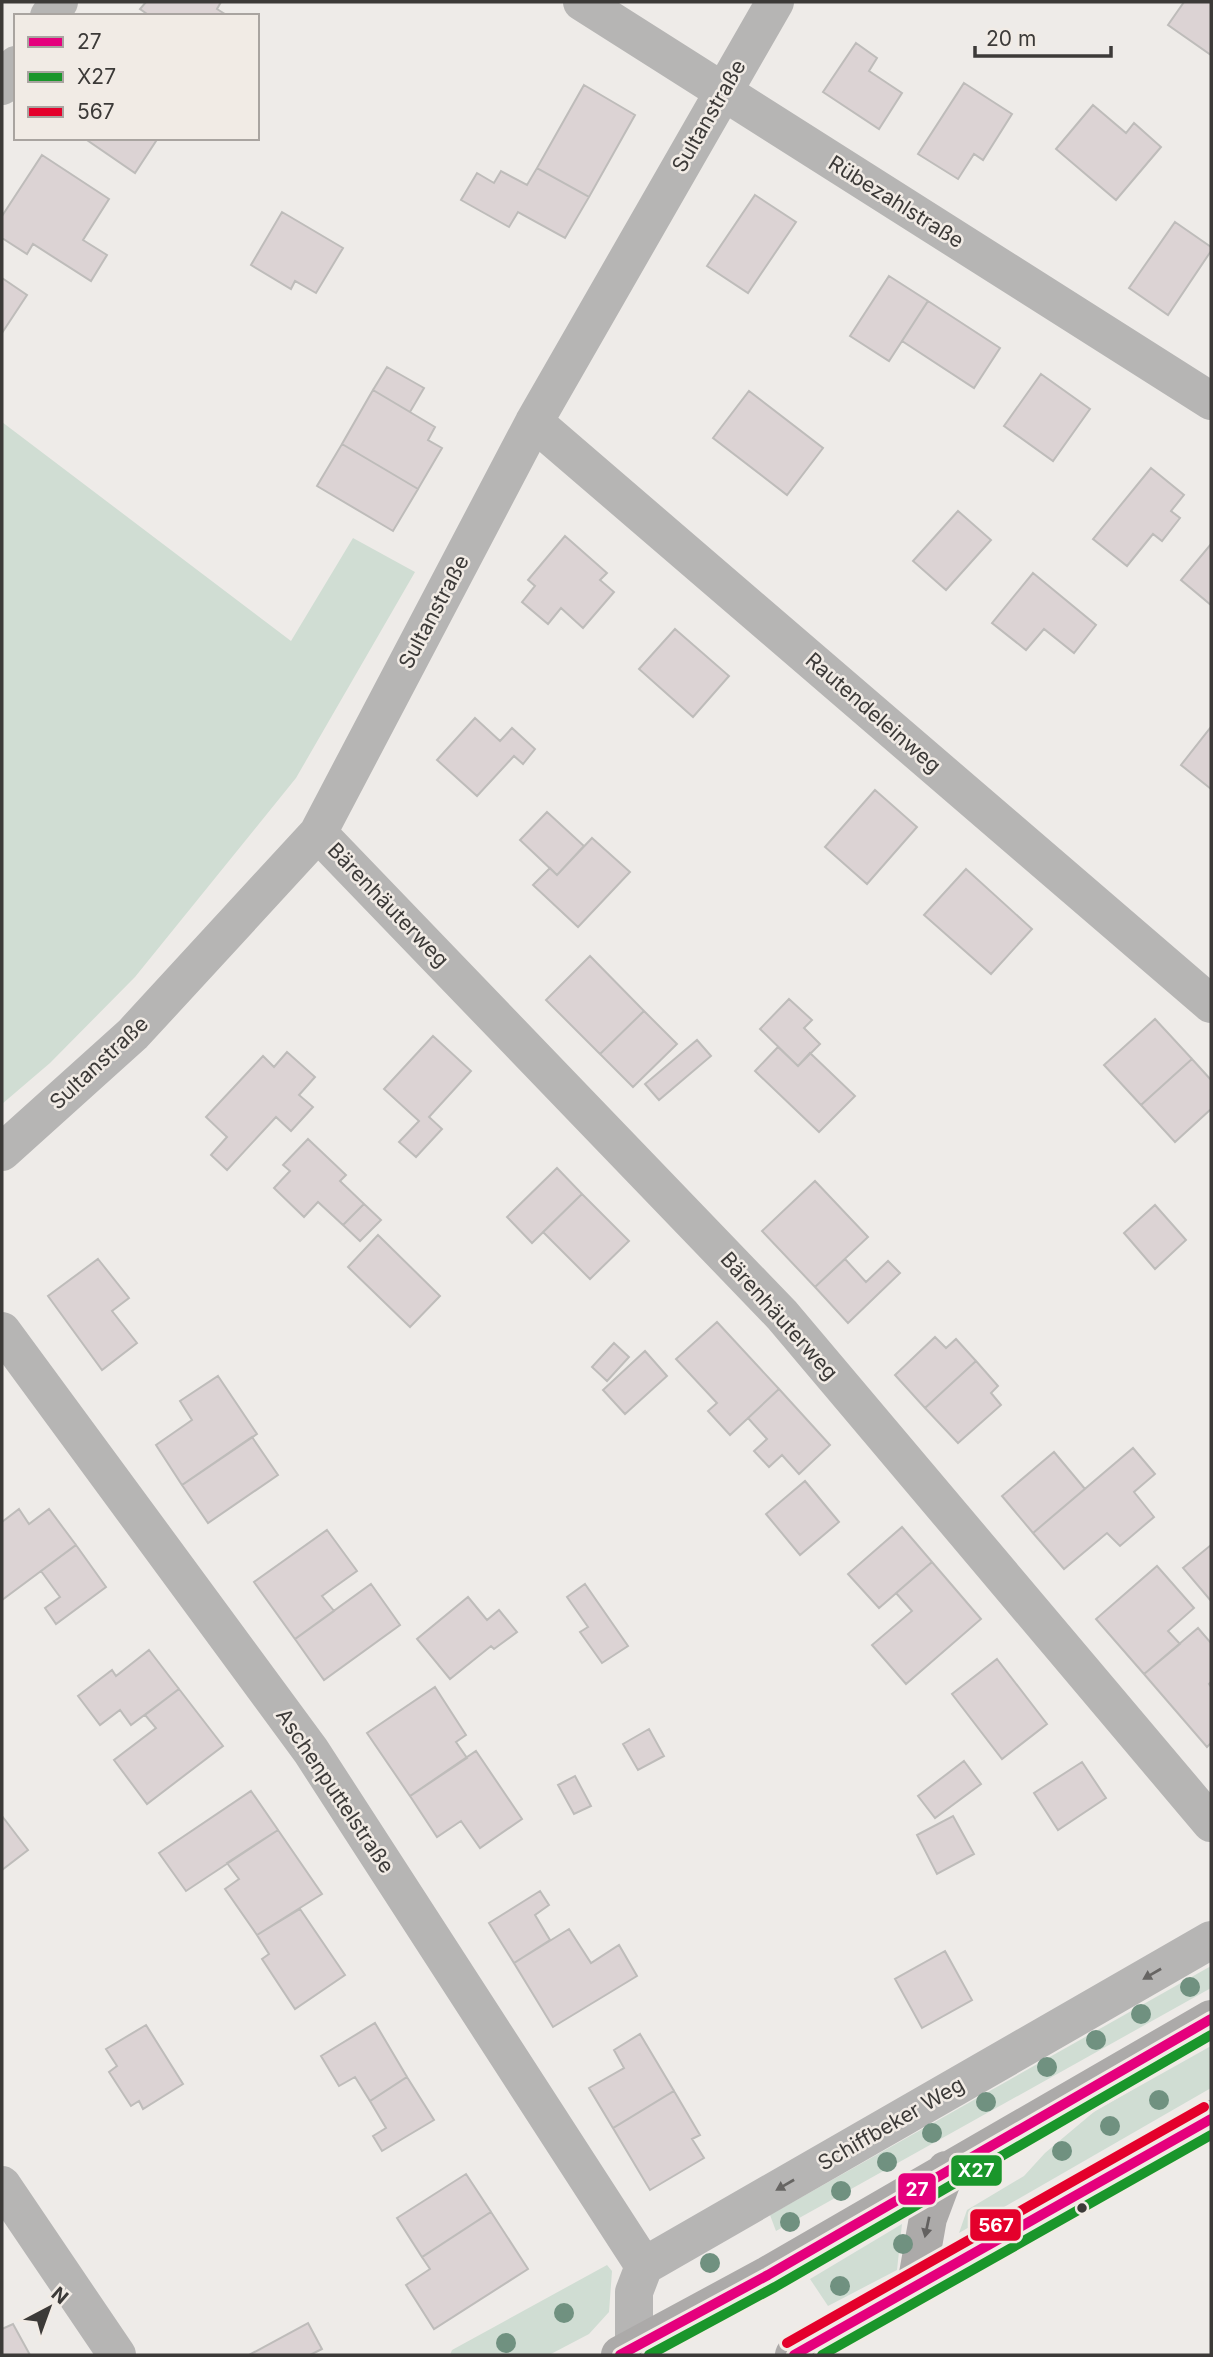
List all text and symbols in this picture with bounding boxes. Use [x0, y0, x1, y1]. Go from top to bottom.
legend [14, 14, 259, 140]
scale bar [975, 14, 1112, 58]
text: 20 m [986, 26, 1036, 51]
text: 27 [77, 29, 102, 54]
street label: Sultanstraße [666, 55, 751, 176]
text: X27 [77, 64, 116, 89]
text: 567 [77, 99, 115, 124]
street label: Rübezahlstraße [824, 150, 968, 253]
street label: Sultanstraße [393, 551, 474, 673]
street label: Rautendeleinweg [801, 647, 946, 778]
street label: Bärenhäuterweg [323, 837, 454, 972]
street label: Sultanstraße [44, 1011, 153, 1115]
street label: Bärenhäuterweg [715, 1247, 843, 1385]
street label: Aschenputtelstraße [271, 1704, 400, 1878]
one-way arrow [1142, 1968, 1162, 1980]
street label: Schiffbeker Weg [813, 2072, 968, 2176]
line badge: X27 [950, 2154, 1003, 2187]
text: X27 [957, 2159, 995, 2182]
line badge: 27 [897, 2172, 937, 2206]
text: 27 [905, 2178, 929, 2201]
one-way arrow [775, 2179, 795, 2191]
unlabelled marker [1075, 2201, 1089, 2215]
line badge: 567 [969, 2208, 1022, 2242]
text: 567 [978, 2214, 1014, 2237]
one-way arrow [921, 2216, 932, 2238]
north arrow [14, 2273, 84, 2343]
text: N [47, 2282, 73, 2309]

